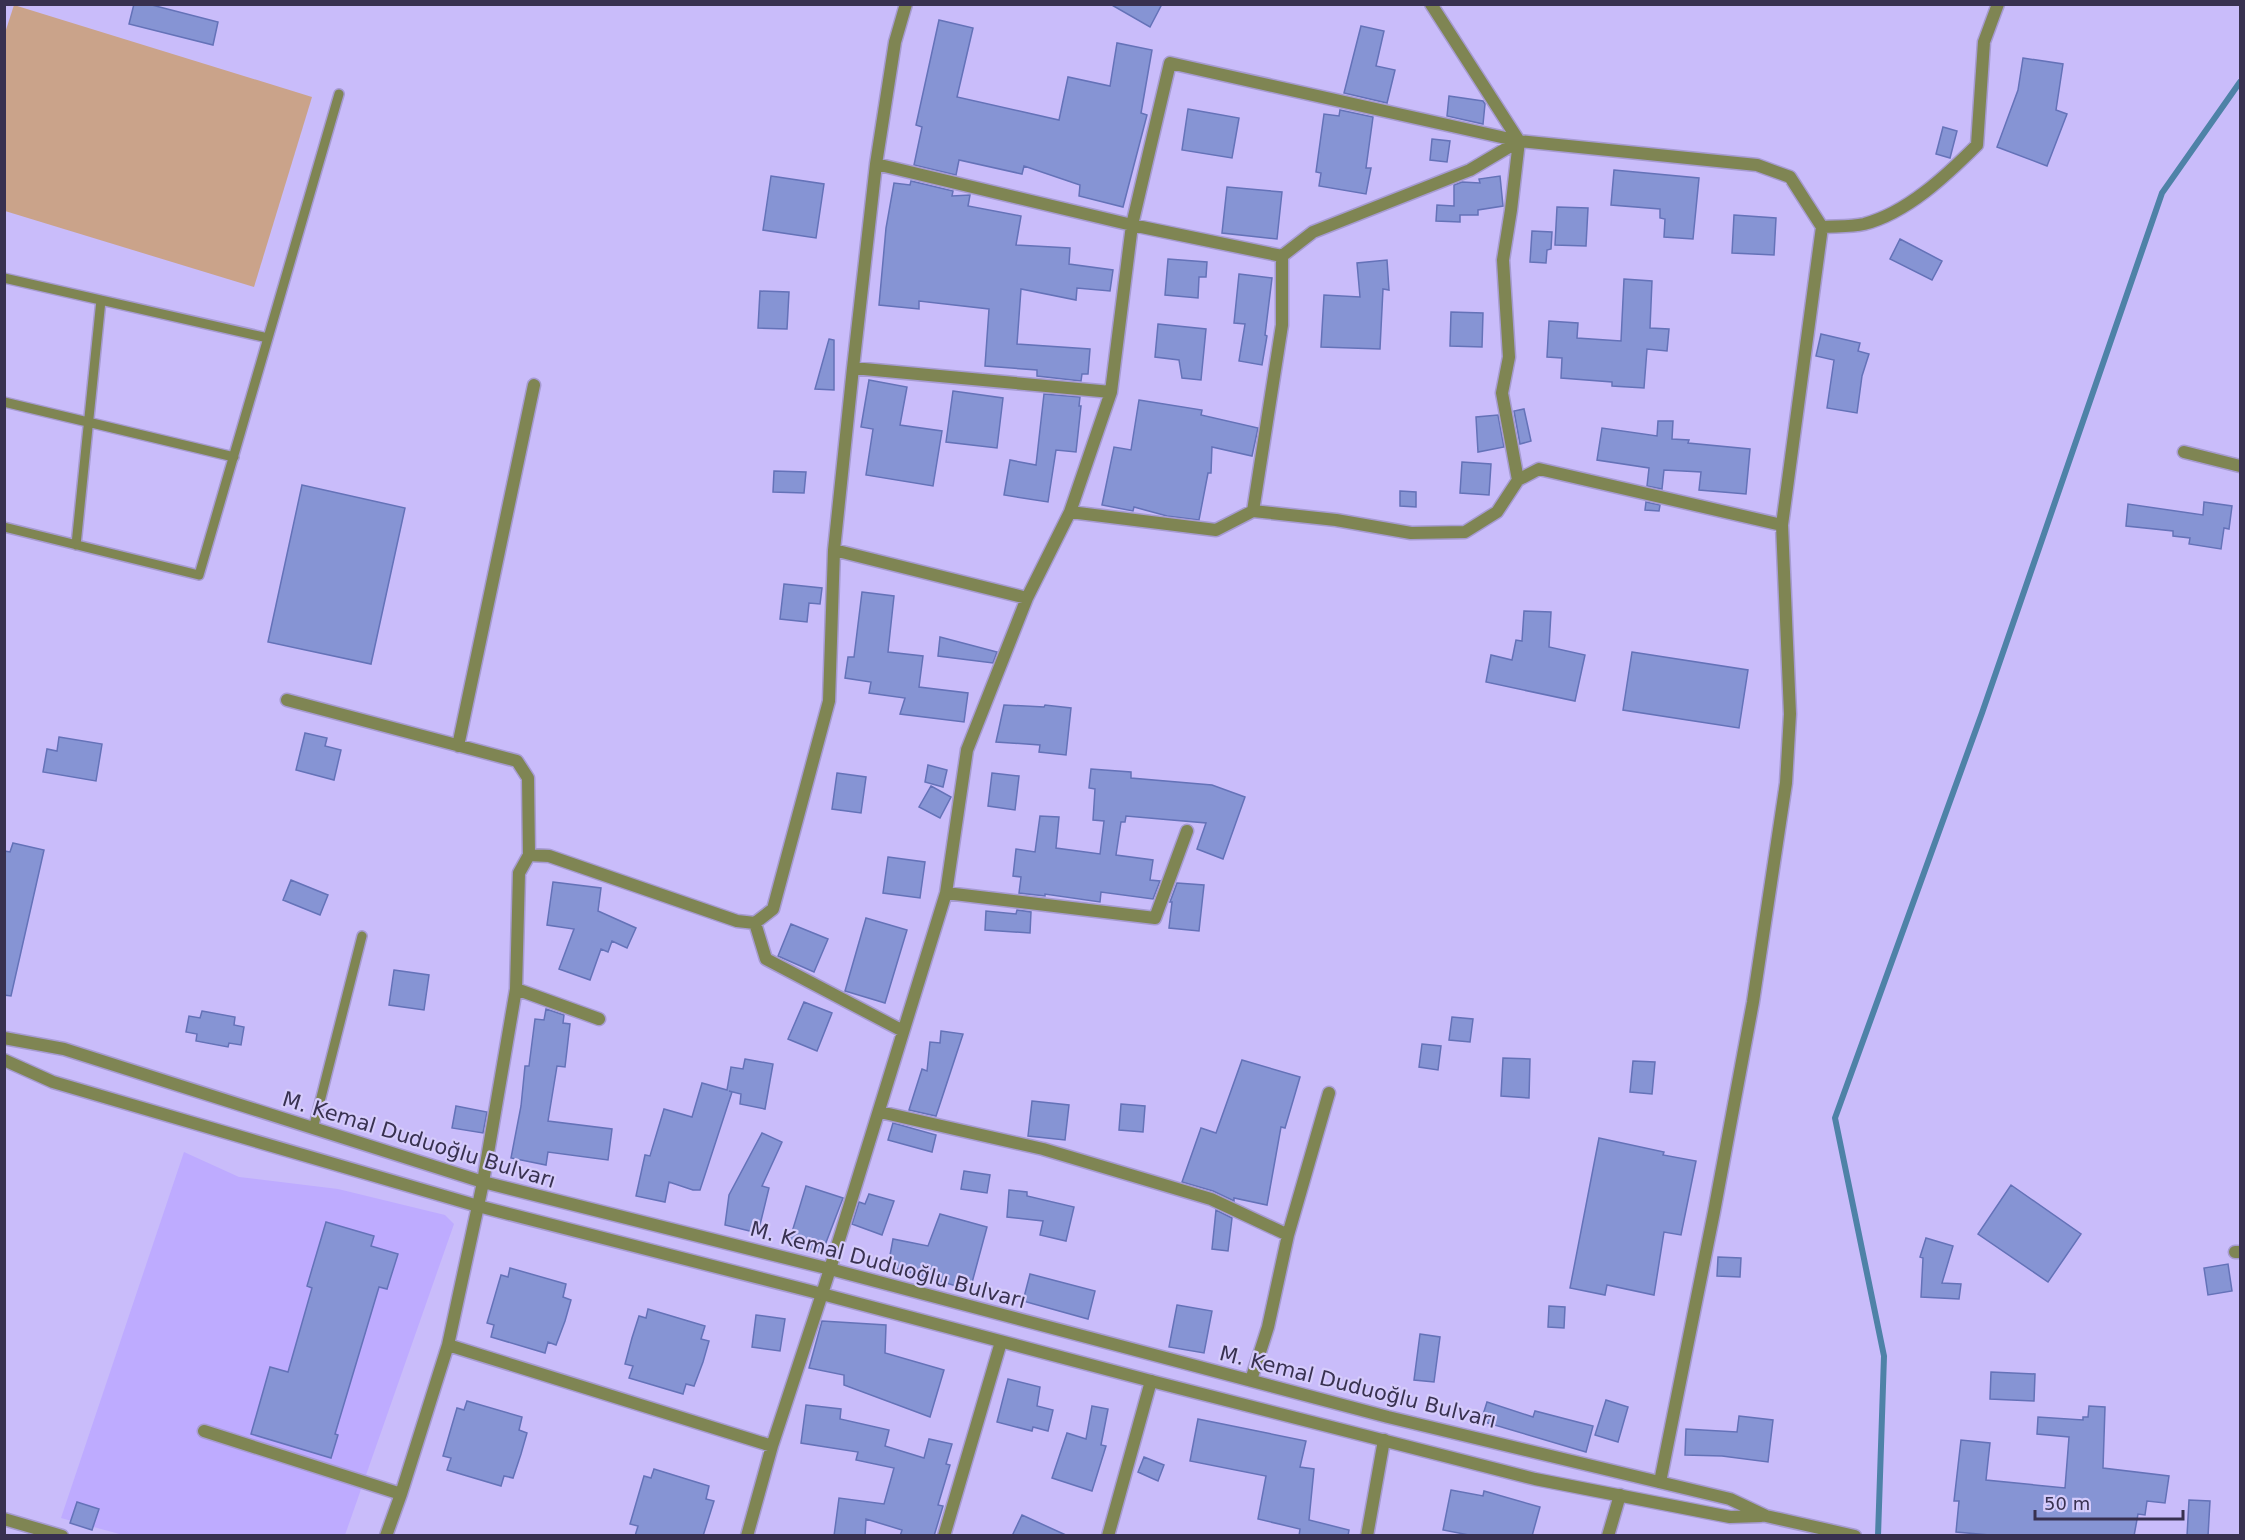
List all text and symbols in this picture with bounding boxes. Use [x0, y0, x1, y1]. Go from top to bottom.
street label: M. Kemal Duduoğlu Bulvarı [280, 1087, 558, 1193]
street label: M. Kemal Duduoğlu Bulvarı [748, 1217, 1028, 1313]
street label: M. Kemal Duduoğlu Bulvarı [1217, 1341, 1499, 1433]
scale bar [2035, 1483, 2184, 1521]
text: 50 m [2044, 1493, 2090, 1514]

